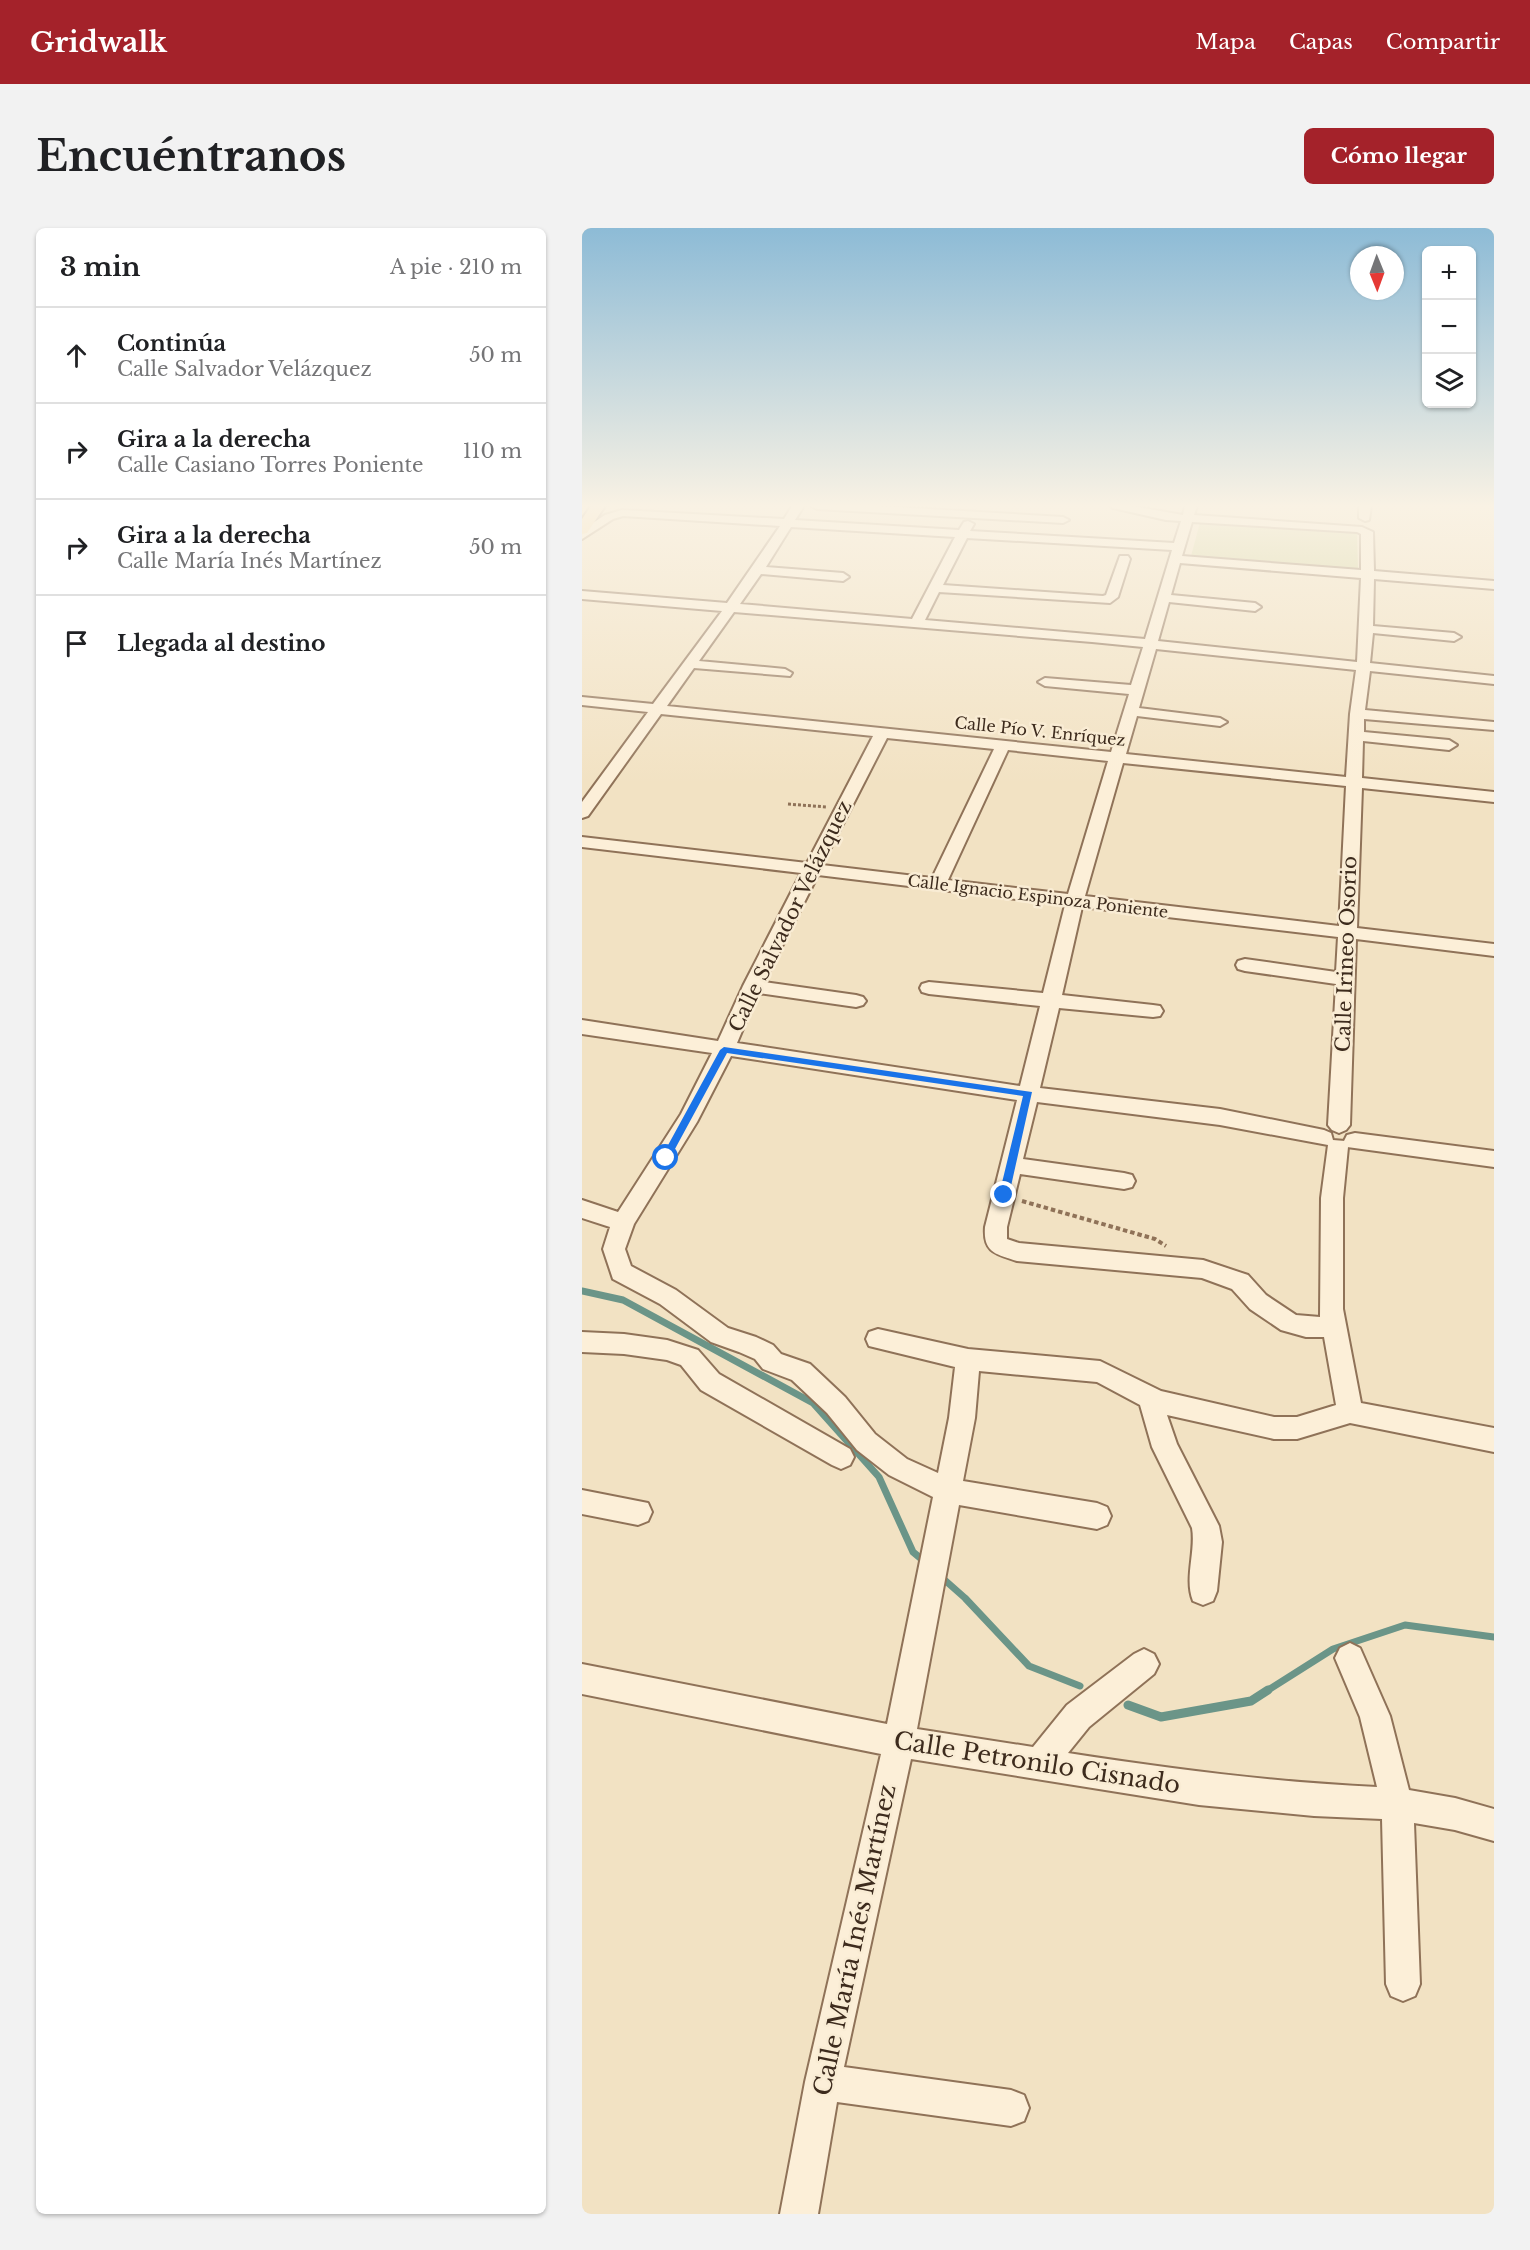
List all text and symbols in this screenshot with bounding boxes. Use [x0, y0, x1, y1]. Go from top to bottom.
text: Gridwalk [30, 25, 167, 60]
text: Mapa [1196, 29, 1256, 55]
text: Capas [1289, 29, 1353, 55]
text: Compartir [1386, 29, 1500, 55]
button: Cómo llegar [1304, 128, 1494, 184]
text: Encuéntranos [36, 130, 346, 182]
north arrow [1350, 246, 1404, 300]
map controls [1422, 246, 1476, 408]
button: + [1422, 246, 1476, 300]
text: 3 min [60, 251, 141, 283]
text: A pie · 210 m [390, 255, 522, 279]
button: − [1422, 300, 1476, 354]
text: Continúa [117, 330, 226, 357]
icon: ahead [60, 339, 93, 372]
text: 50 m [469, 343, 522, 367]
button: layers [1422, 354, 1476, 408]
text: Calle Salvador Velázquez [117, 357, 372, 381]
text: Gira a la derecha [117, 426, 311, 453]
icon: right [60, 435, 93, 468]
text: 110 m [463, 439, 522, 463]
text: Calle Casiano Torres Poniente [117, 453, 424, 477]
text: Gira a la derecha [117, 522, 311, 549]
icon: right [60, 531, 93, 564]
text: 50 m [469, 535, 522, 559]
text: Calle María Inés Martínez [117, 549, 382, 573]
icon: arrive [60, 627, 93, 660]
text: Llegada al destino [117, 630, 326, 657]
street label: Calle Pío V. Enríquez [954, 712, 1127, 750]
street label: Calle Salvador Velázquez [723, 796, 857, 1036]
street label: Calle Irineo Osorio [1331, 855, 1361, 1053]
street label: Calle Ignacio Espinoza Poniente [907, 870, 1169, 922]
route start [652, 1144, 678, 1170]
route end [990, 1181, 1016, 1207]
street label: Calle Petronilo Cisnado [892, 1726, 1182, 1799]
street label: Calle María Inés Martínez [807, 1782, 902, 2098]

